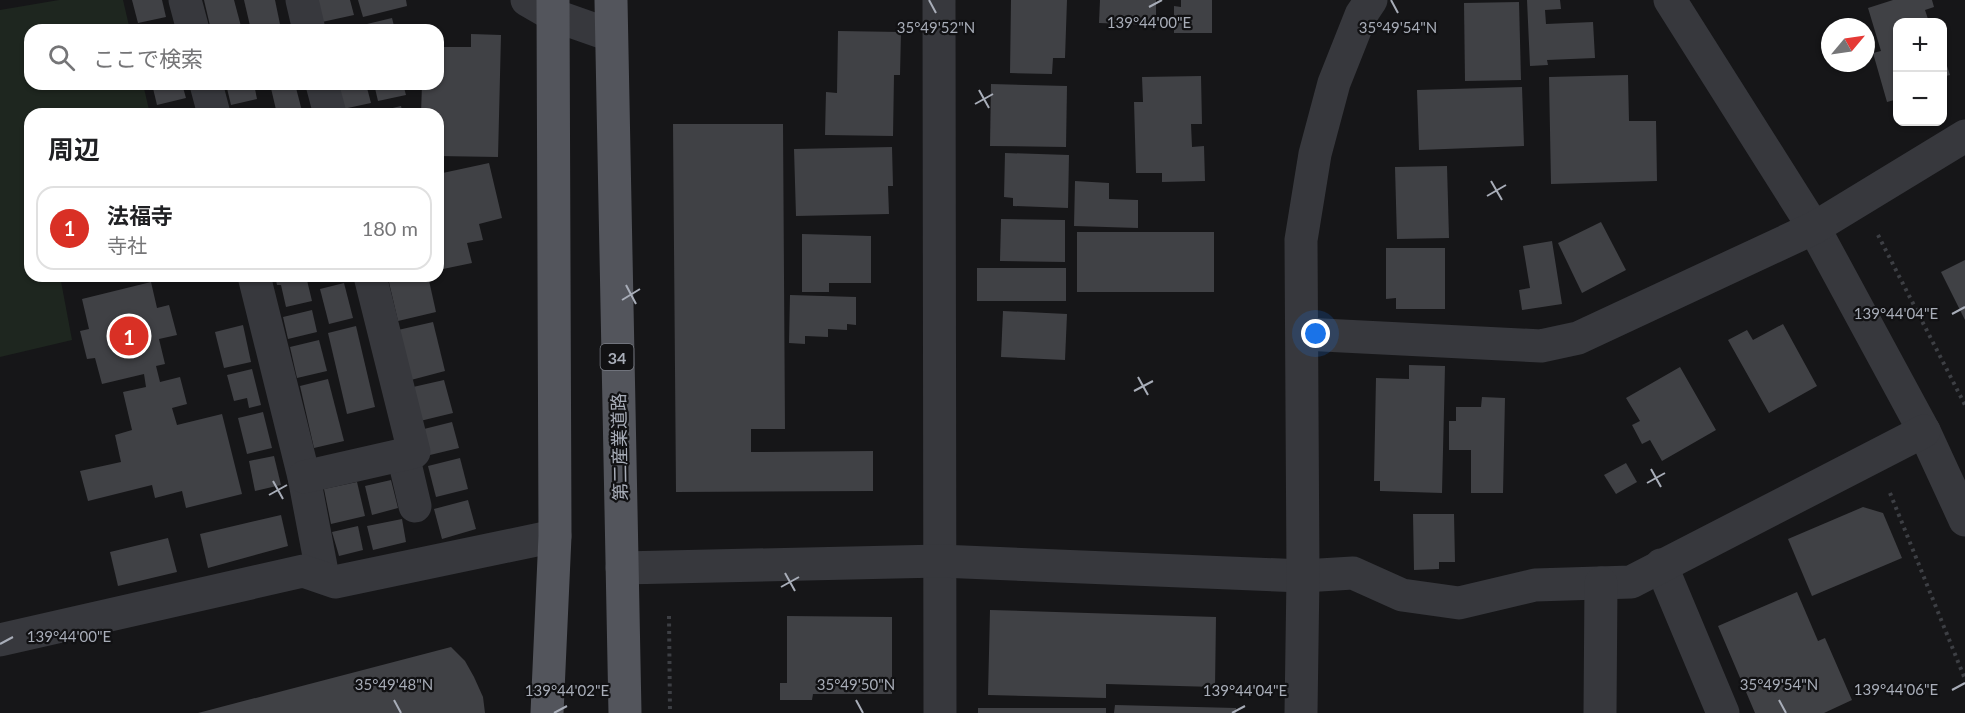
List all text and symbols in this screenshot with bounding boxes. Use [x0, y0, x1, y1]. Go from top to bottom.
text: 139°44'00"E [1107, 13, 1191, 31]
text: 35°49'52"N [897, 18, 975, 36]
text: 35°49'54"N [1359, 18, 1437, 36]
north arrow [1821, 18, 1875, 72]
map controls [1893, 18, 1947, 126]
button: + [1893, 18, 1947, 72]
search box [24, 24, 444, 90]
icon: search [45, 41, 78, 74]
text: ここで検索 [93, 45, 203, 72]
button: − [1893, 72, 1947, 126]
text: 周辺 [48, 133, 100, 165]
text: 法福寺 [107, 202, 173, 229]
text: 1 [64, 216, 75, 240]
text: 180 m [362, 216, 418, 240]
text: 寺社 [107, 233, 147, 257]
text: 139°44'04"E [1854, 304, 1938, 322]
pin: 1 [110, 314, 148, 358]
your location [1301, 319, 1330, 348]
road number: 34 [600, 344, 634, 370]
street label: 第二産業道路 [607, 393, 631, 501]
text: 139°44'00"E [27, 627, 111, 645]
text: 35°49'48"N [355, 675, 433, 693]
text: 35°49'50"N [817, 675, 895, 693]
text: 35°49'54"N [1740, 675, 1818, 693]
text: 139°44'06"E [1854, 680, 1938, 698]
text: 139°44'02"E [525, 681, 609, 699]
text: 139°44'04"E [1203, 681, 1287, 699]

